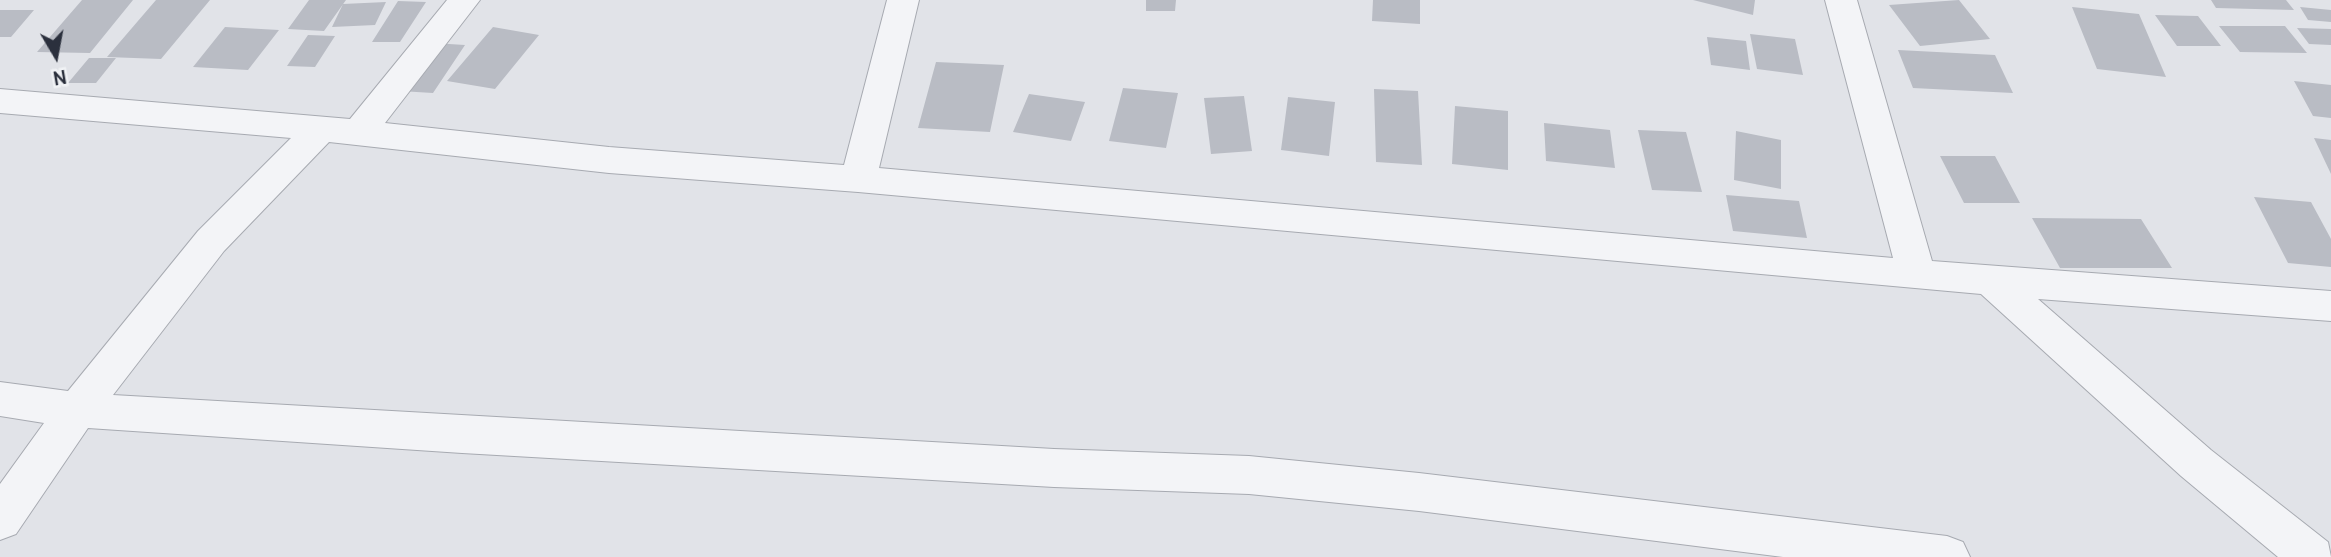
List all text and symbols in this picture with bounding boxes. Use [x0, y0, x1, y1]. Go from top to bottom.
north arrow [21, 21, 91, 91]
text: N [51, 65, 68, 90]

